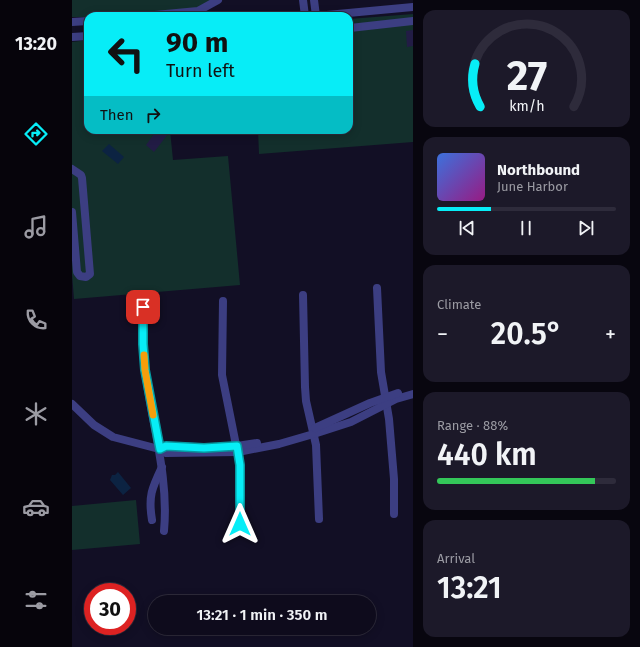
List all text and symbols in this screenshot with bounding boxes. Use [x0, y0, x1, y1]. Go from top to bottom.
text: 90 m [166, 26, 228, 59]
icon: left [100, 28, 152, 80]
text: 13:20 [15, 33, 57, 55]
text: 27 [506, 51, 547, 101]
text: Turn left [166, 60, 235, 82]
text: km/h [509, 97, 544, 114]
icon: right [142, 104, 164, 126]
text: Then [100, 106, 134, 124]
icon: directions [22, 120, 50, 148]
text: Northbound [497, 161, 580, 179]
text: June Harbor [497, 179, 568, 194]
icon: music [22, 213, 50, 241]
icon: previous [456, 217, 478, 239]
icon: pause [515, 217, 537, 239]
icon: next [575, 217, 597, 239]
pin [126, 290, 160, 324]
icon: arrive [132, 296, 154, 318]
text: Climate [437, 297, 481, 312]
icon: phone [22, 306, 50, 334]
text: 20.5° [491, 316, 562, 352]
text: − [437, 321, 448, 348]
text: + [605, 321, 616, 348]
icon: climate [22, 400, 50, 428]
text: Range · 88% [437, 418, 508, 433]
text: 440 km [437, 437, 537, 473]
icon: car [22, 493, 50, 521]
position arrow [219, 503, 261, 545]
text: Arrival [437, 551, 475, 566]
text: 13:21 [437, 570, 502, 606]
speed limit sign: 30 [84, 583, 136, 635]
icon: filters [22, 586, 50, 614]
text: 13:21 · 1 min · 350 m [196, 606, 328, 624]

